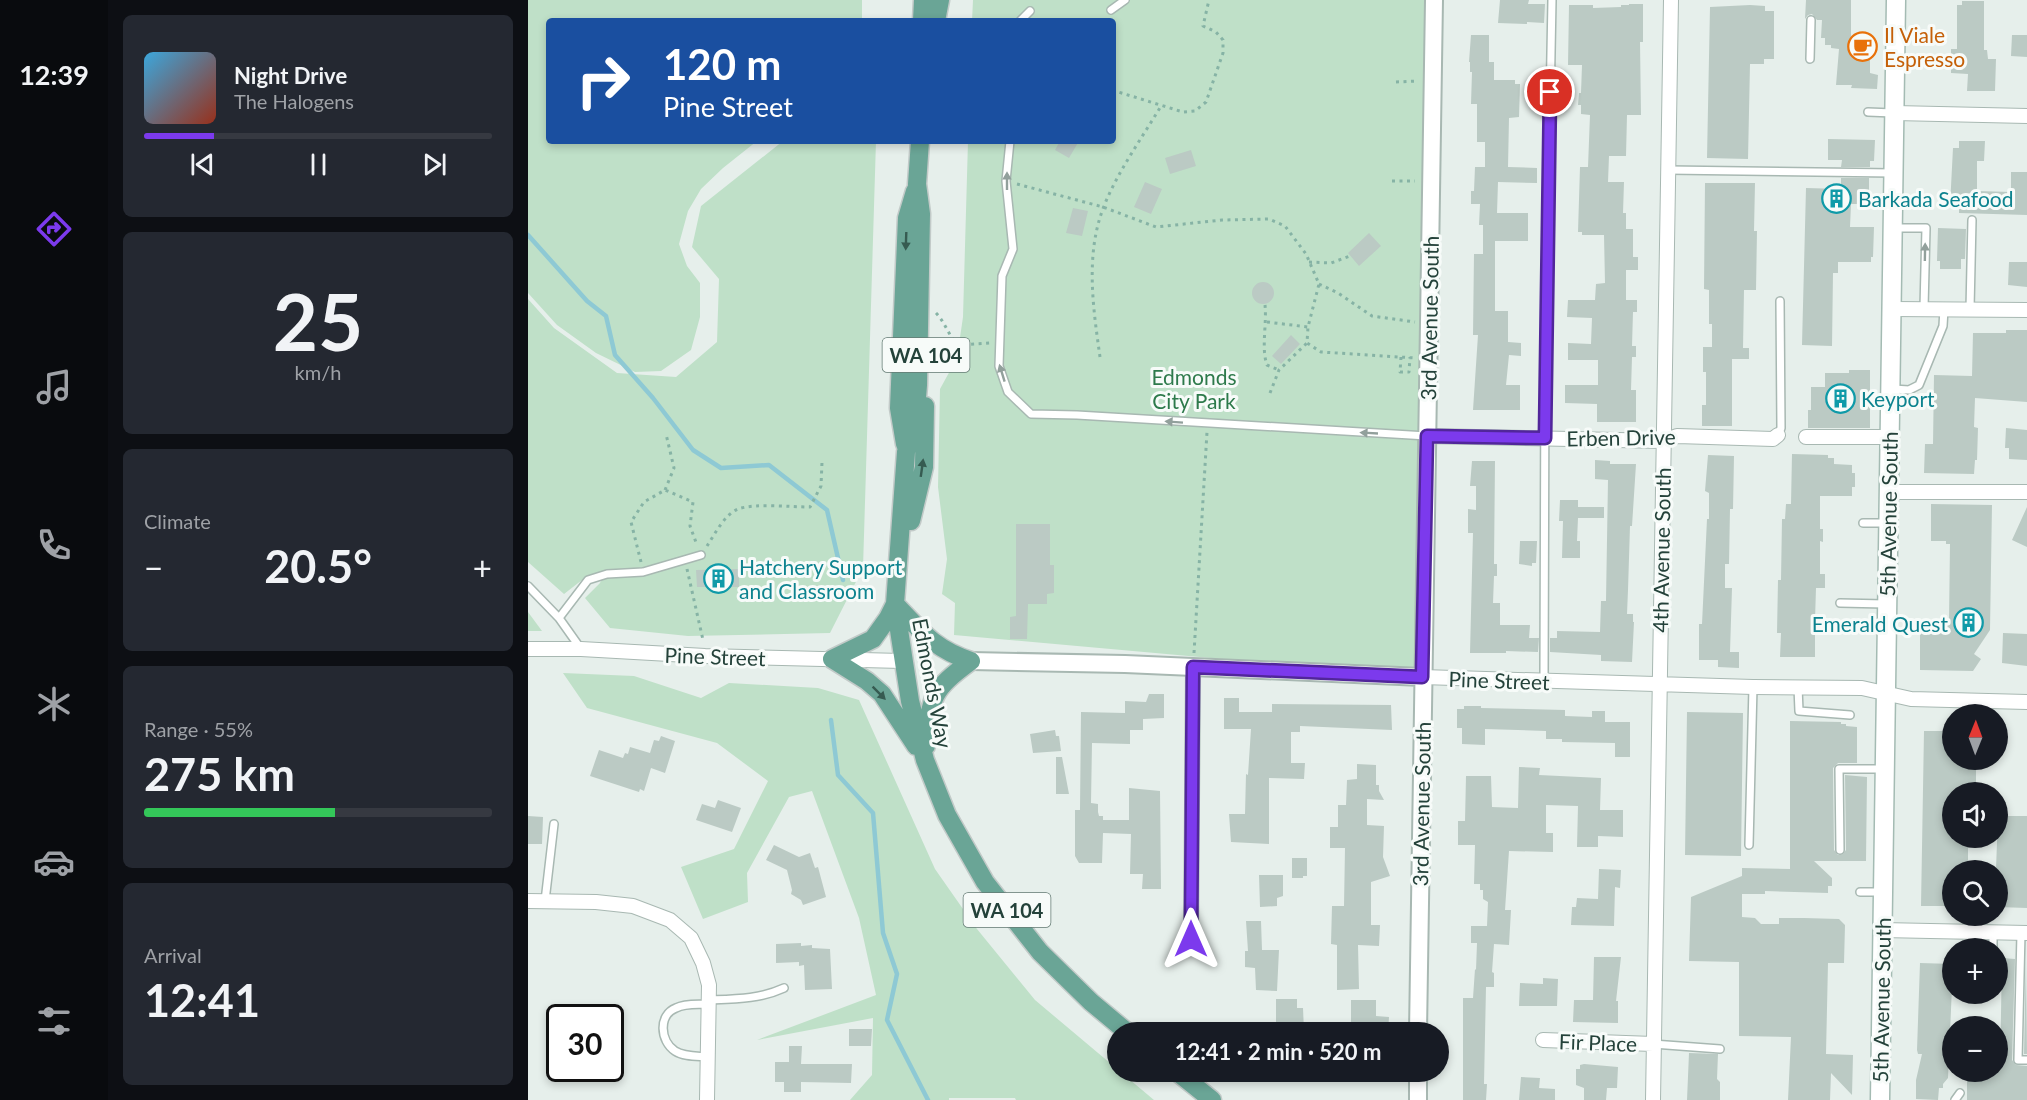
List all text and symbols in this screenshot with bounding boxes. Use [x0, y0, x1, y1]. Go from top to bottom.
place label: Il Viale Espresso [1884, 22, 1965, 71]
cafe icon: Il Viale Espresso [1847, 30, 1879, 62]
text: 120 m [663, 39, 781, 89]
icon: right [564, 42, 642, 120]
text: 12:39 [19, 58, 89, 91]
text: Night Drive [234, 62, 347, 89]
pin [1524, 66, 1575, 117]
icon: arrive [1533, 75, 1566, 108]
text: The Halogens [234, 89, 354, 113]
text: Pine Street [663, 90, 793, 123]
icon: previous [186, 148, 219, 181]
icon: pause [302, 148, 335, 181]
icon: next [418, 148, 451, 181]
one-way arrow [1002, 172, 1012, 191]
building icon: Barkada Seafood [1821, 182, 1853, 214]
place label: Barkada Seafood [1858, 186, 2013, 211]
icon: directions [33, 208, 75, 250]
one-way arrow [901, 231, 911, 250]
street label: 3rd Avenue South [1415, 235, 1443, 401]
one-way arrow [1921, 243, 1930, 262]
text: 25 [273, 274, 363, 368]
road number: WA 104 [882, 338, 970, 372]
text: km/h [295, 360, 341, 384]
one-way arrow [997, 364, 1006, 382]
park label: Edmonds City Park [1151, 364, 1237, 413]
icon: music [33, 366, 75, 408]
building icon: Keyport [1824, 382, 1856, 414]
place label: Keyport [1861, 386, 1935, 411]
one-way arrow [1165, 417, 1184, 426]
street label: Erben Drive [1566, 424, 1676, 450]
one-way arrow [1360, 428, 1379, 438]
street label: 5th Avenue South [1874, 431, 1902, 597]
one-way arrow [918, 459, 927, 478]
street label: 4th Avenue South [1647, 467, 1675, 633]
text: Climate [144, 509, 211, 533]
icon: phone [33, 524, 75, 566]
text: 20.5° [264, 539, 372, 593]
text: − [144, 547, 163, 587]
text: + [473, 547, 492, 587]
place label: Hatchery Support and Classroom [739, 554, 903, 603]
building icon: Hatchery Support and Classroom [702, 562, 734, 594]
building icon: Emerald Quest [1953, 607, 1985, 639]
place label: Emerald Quest [1812, 611, 1948, 636]
street label: Edmonds Way [908, 616, 958, 750]
street label: Pine Street [664, 642, 766, 670]
street label: Pine Street [1448, 666, 1550, 694]
icon: climate [33, 683, 75, 725]
one-way arrow [872, 685, 886, 700]
north arrow [1942, 704, 2008, 770]
map controls [1942, 704, 2008, 1082]
text: Range · 55% [144, 717, 253, 741]
street label: 3rd Avenue South [1407, 721, 1435, 887]
text: 275 km [144, 747, 295, 801]
button: sound [1942, 782, 2008, 848]
icon: car [33, 841, 75, 883]
button: search [1942, 860, 2008, 926]
road number: WA 104 [964, 893, 1050, 927]
position arrow [1159, 907, 1223, 971]
street label: 5th Avenue South [1867, 917, 1895, 1083]
button: + [1942, 938, 2008, 1004]
text: Arrival [144, 943, 202, 967]
text: 12:41 [144, 973, 260, 1027]
icon: filters [33, 1000, 75, 1042]
speed limit sign: 30 [546, 1004, 624, 1082]
button: − [1942, 1016, 2008, 1082]
street label: Fir Place [1558, 1028, 1638, 1056]
text: 12:41 · 2 min · 520 m [1175, 1038, 1381, 1065]

